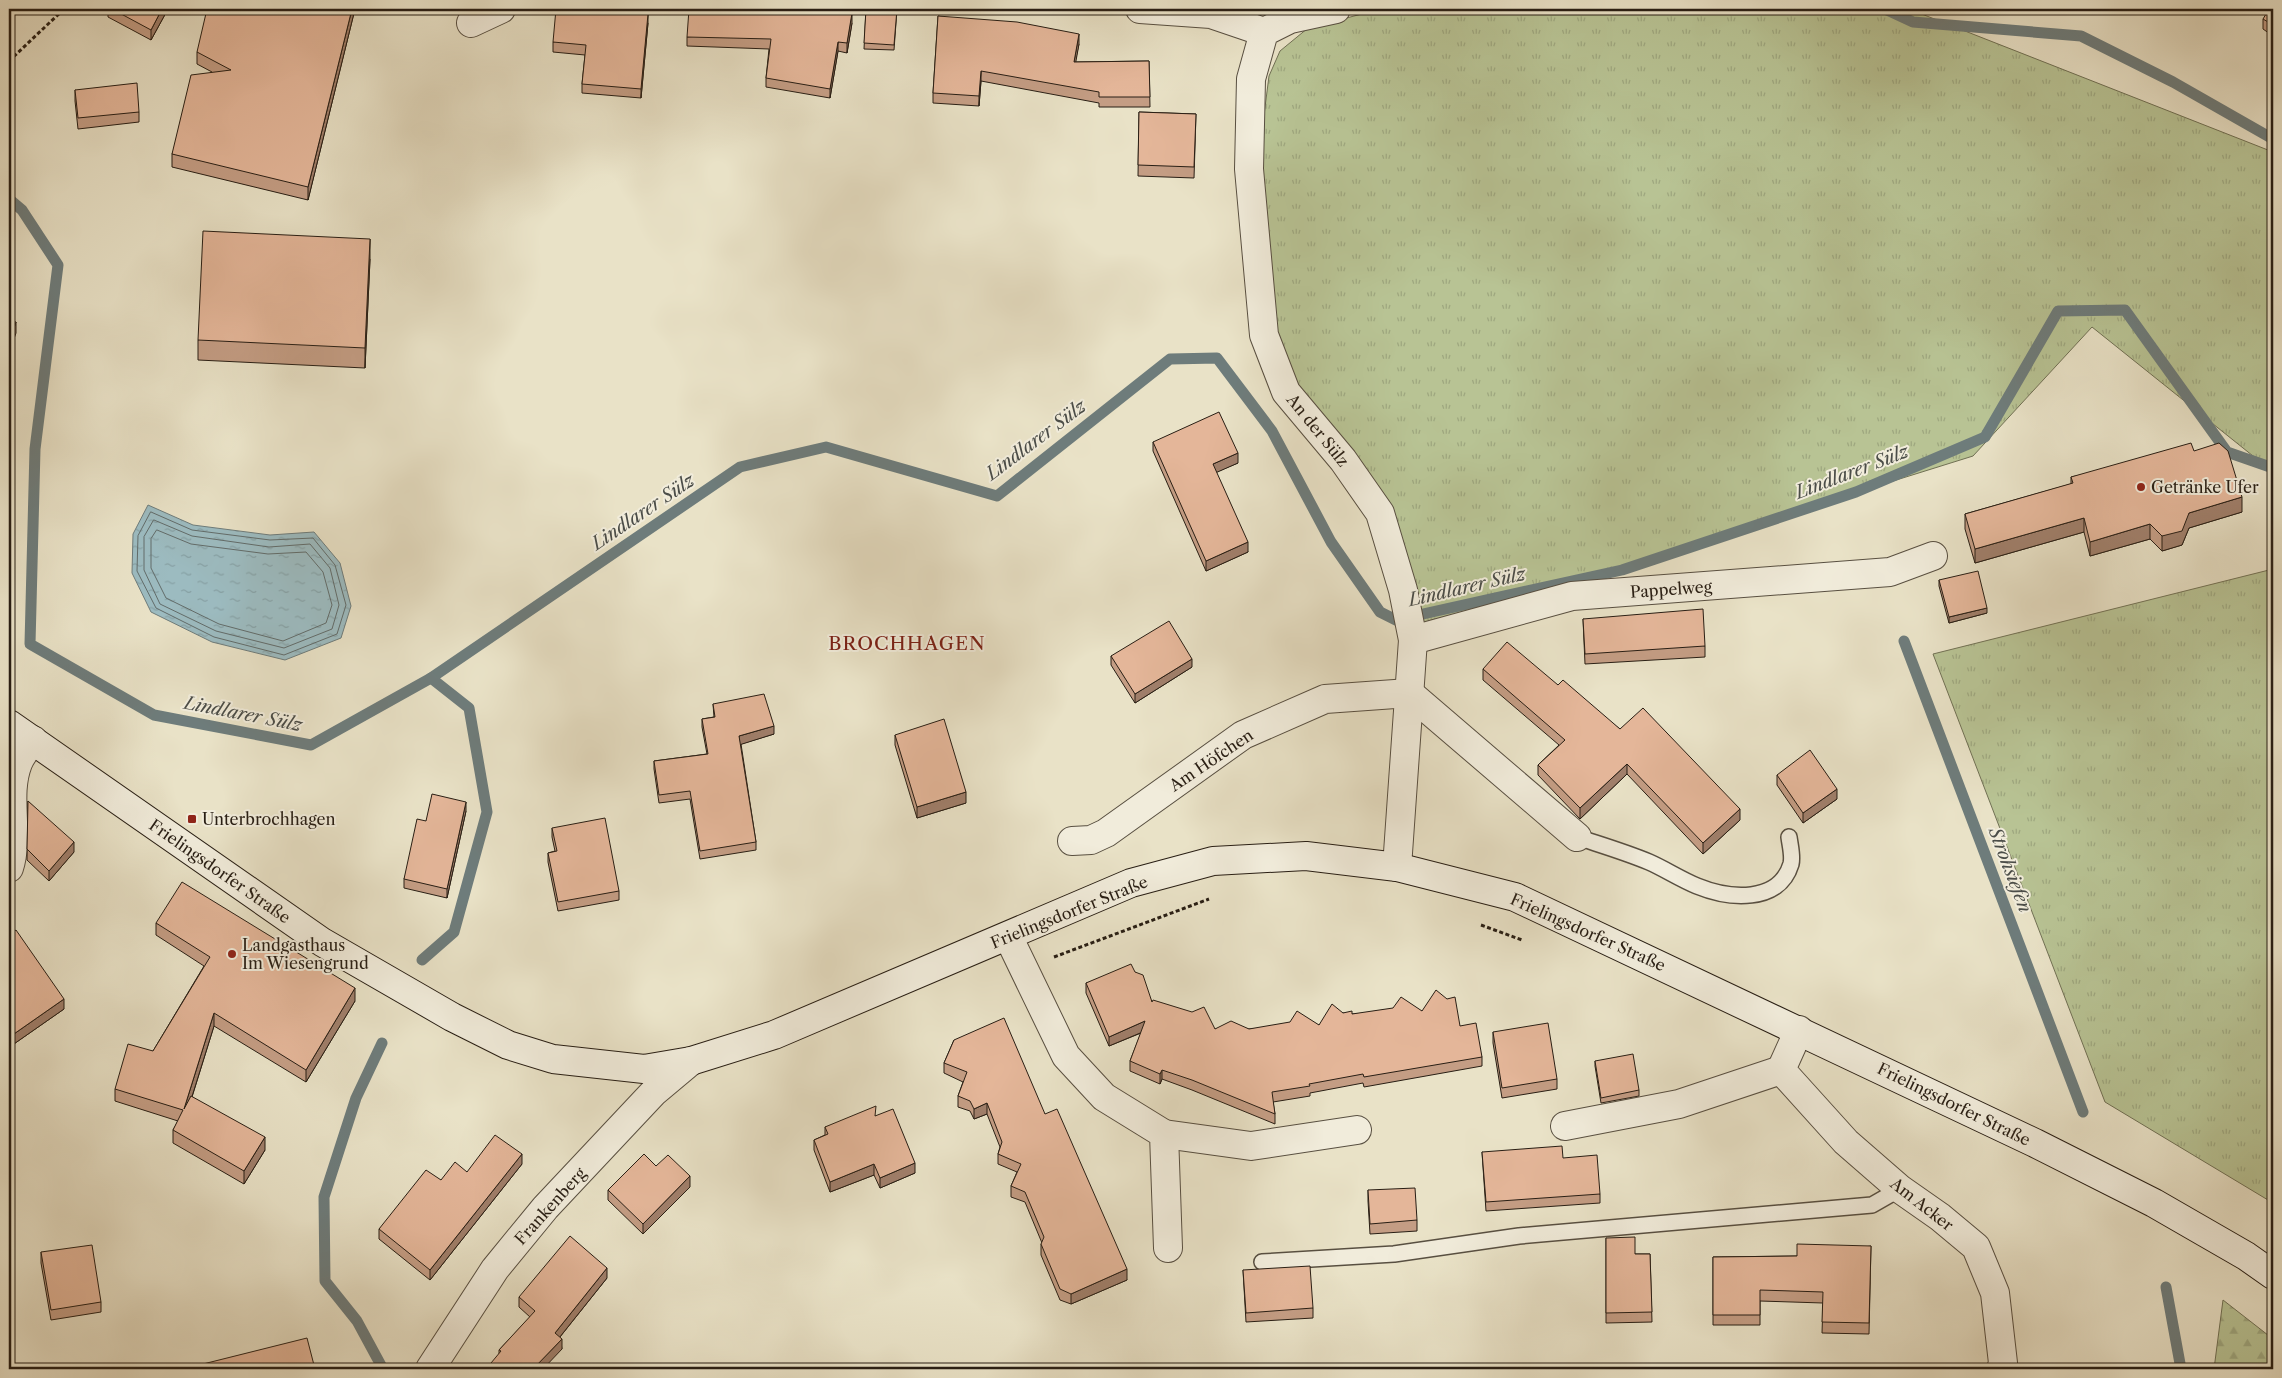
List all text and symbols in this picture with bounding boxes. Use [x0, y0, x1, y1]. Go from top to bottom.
street label: An der Sülz [1282, 389, 1353, 470]
water label: Lindlarer Sülz [980, 394, 1092, 486]
water label: Lindlarer Sülz [1790, 440, 1913, 504]
water label: Lindlarer Sülz [586, 469, 700, 556]
place label: Getränke Ufer [2151, 477, 2259, 497]
marker: Getränke Ufer [2135, 481, 2147, 493]
water label: Lindlarer Sülz [1404, 562, 1529, 612]
street label: Pappelweg [1629, 576, 1713, 602]
district label: BROCHHAGEN [828, 632, 986, 655]
water label: Lindlarer Sülz [180, 691, 305, 736]
street label: Am Höfchen [1164, 725, 1257, 796]
place label: Unterbrochhagen [202, 809, 336, 829]
marker: Unterbrochhagen [186, 813, 198, 825]
street label: Frielingsdorfer Straße [146, 815, 295, 927]
water label: Strohsiefen [1983, 823, 2036, 916]
street label: Frielingsdorfer Straße [987, 871, 1151, 953]
street label: Frielingsdorfer Straße [1507, 889, 1669, 975]
place label: Landgasthaus Im Wiesengrund [242, 935, 369, 973]
marker: Landgasthaus Im Wiesengrund [226, 948, 238, 960]
street label: Frielingsdorfer Straße [1874, 1058, 2034, 1150]
street label: Frankenberg [510, 1163, 590, 1249]
street label: Am Acker [1886, 1173, 1958, 1235]

